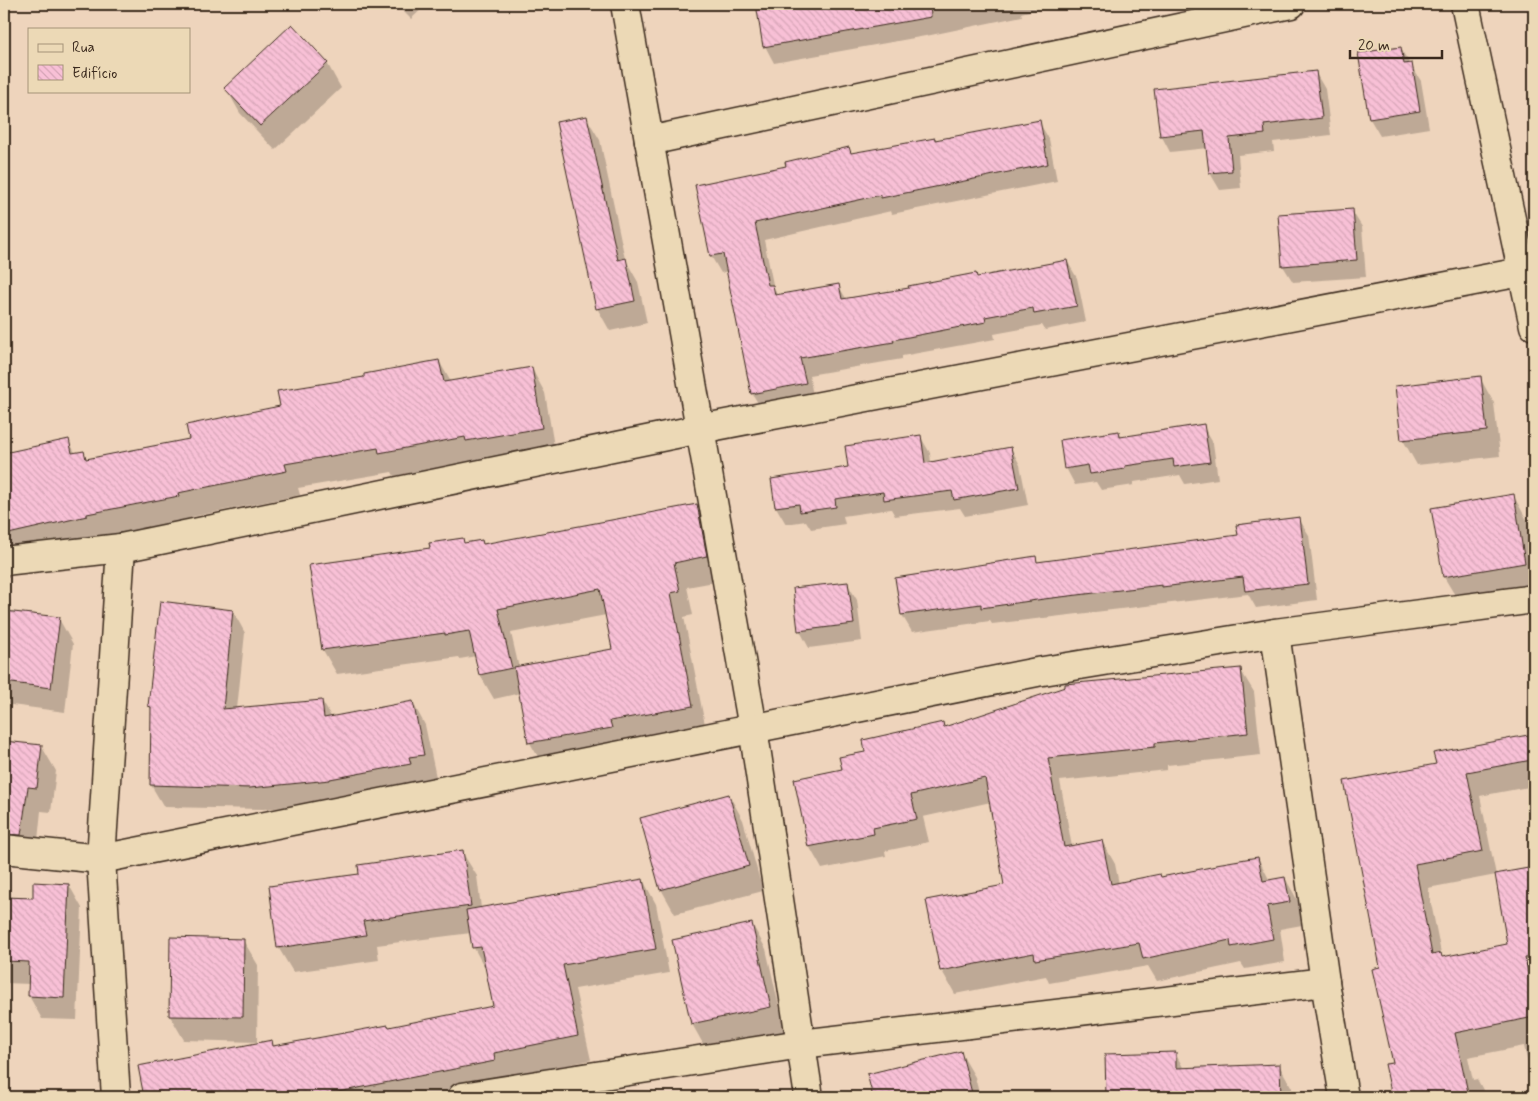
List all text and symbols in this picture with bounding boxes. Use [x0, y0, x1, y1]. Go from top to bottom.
legend [28, 28, 190, 92]
scale bar [1350, 28, 1443, 60]
text: 20 m [1358, 36, 1390, 56]
text: Rua [72, 38, 95, 58]
text: Edifício [72, 64, 117, 84]

